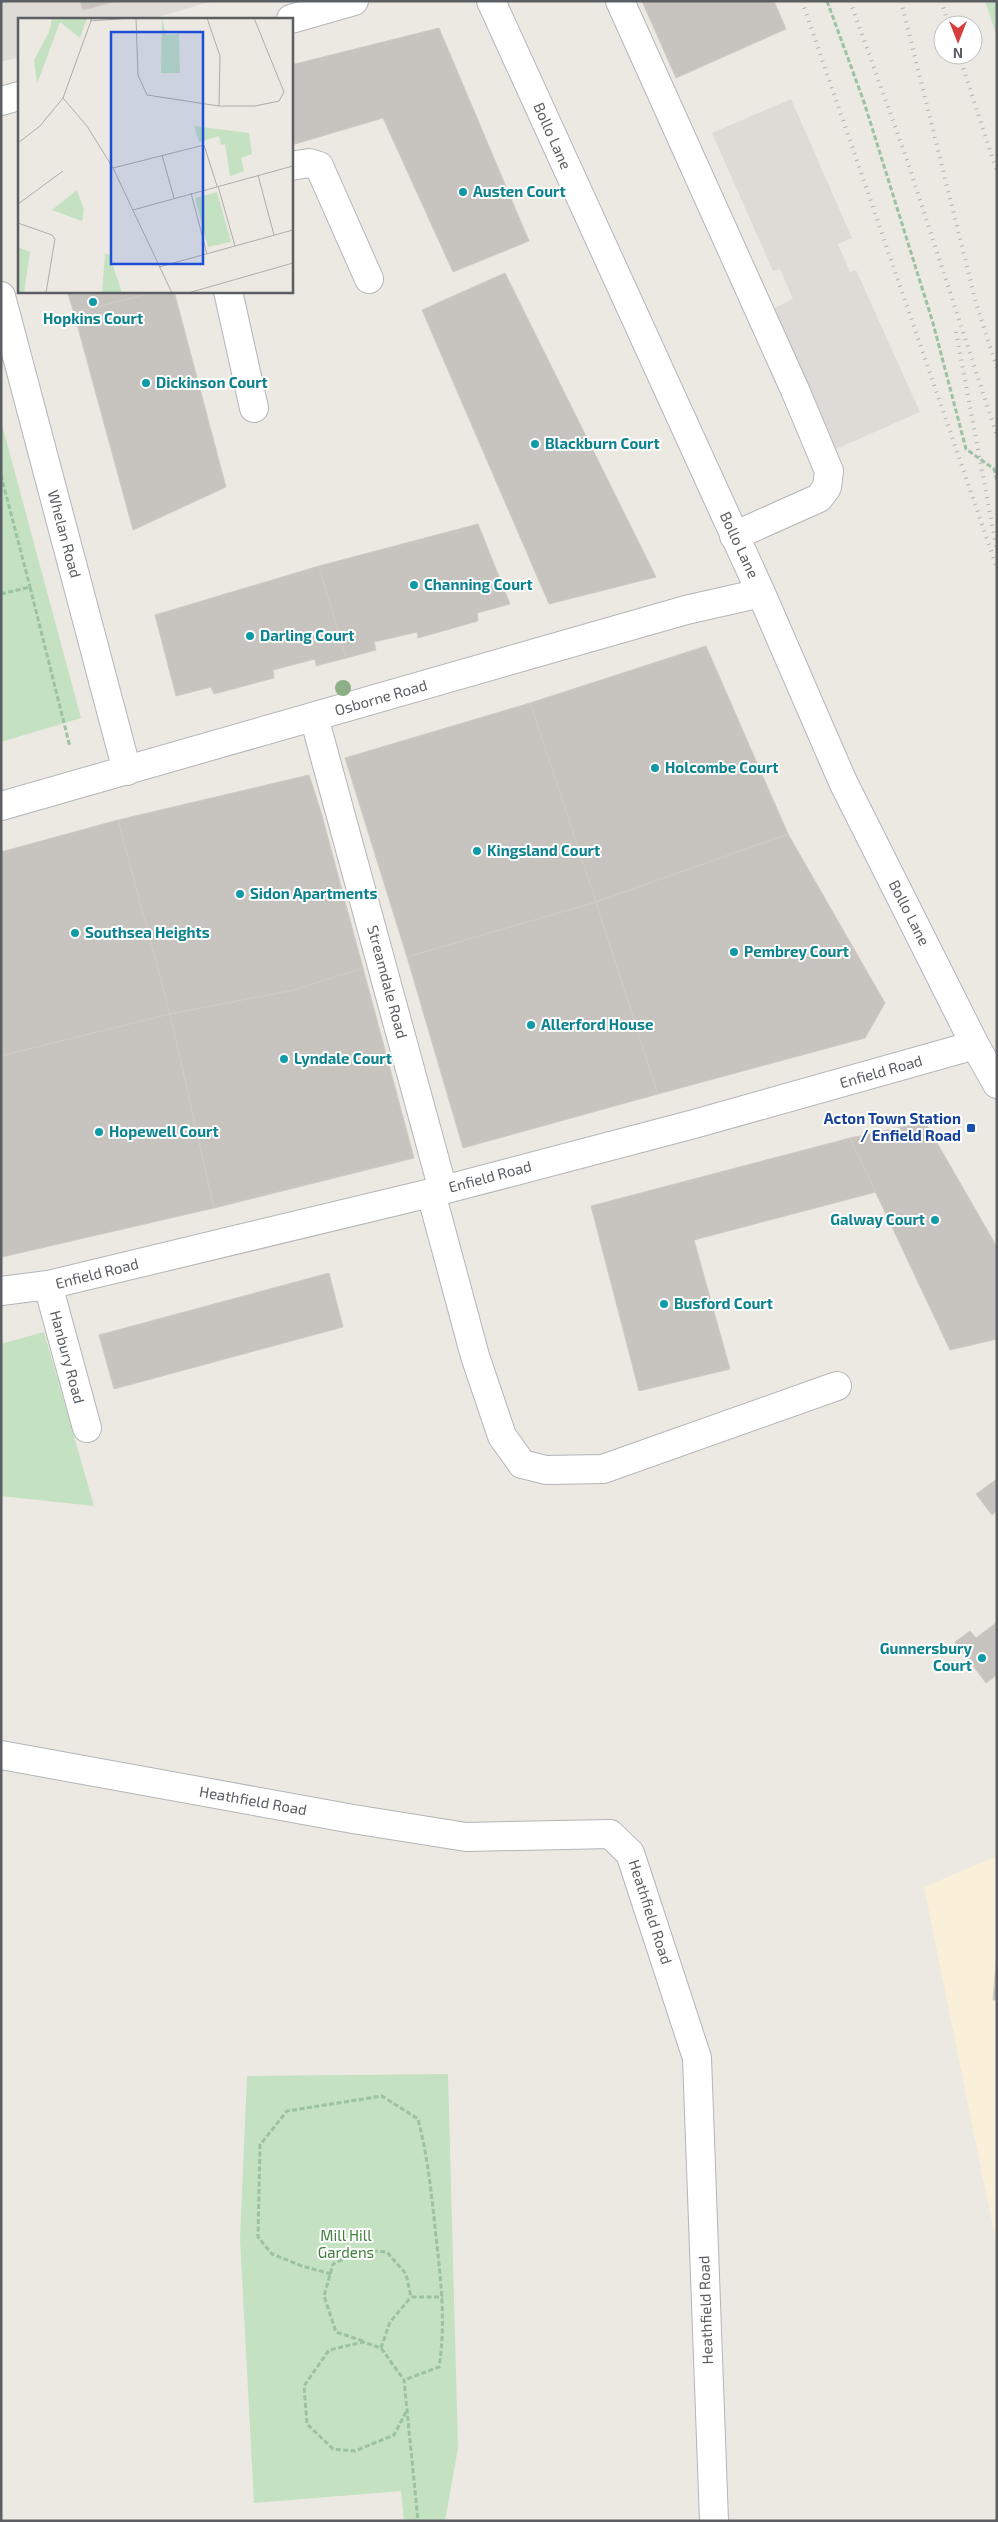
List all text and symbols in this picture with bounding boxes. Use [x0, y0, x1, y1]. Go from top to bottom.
north arrow [933, 15, 983, 65]
inset map [18, 18, 292, 292]
text: N [953, 45, 963, 62]
street label: Bollo Lane [530, 99, 576, 172]
place label: Austen Court [473, 182, 566, 200]
marker: Austen Court [457, 186, 469, 198]
marker: Hopkins Court [87, 296, 99, 308]
place label: Hopkins Court [43, 309, 143, 327]
place label: Dickinson Court [156, 373, 268, 391]
marker: Dickinson Court [140, 377, 152, 389]
place label: Blackburn Court [545, 434, 660, 452]
marker: Blackburn Court [529, 438, 541, 450]
street label: Whelan Road [45, 488, 85, 580]
street label: Bollo Lane [717, 508, 763, 581]
place label: Channing Court [424, 575, 533, 593]
marker: Channing Court [408, 579, 420, 591]
place label: Darling Court [260, 626, 354, 644]
marker: Darling Court [244, 630, 256, 642]
street label: Osborne Road [332, 675, 429, 719]
place label: Holcombe Court [665, 758, 778, 776]
marker: Holcombe Court [649, 762, 661, 774]
place label: Kingsland Court [487, 841, 600, 859]
marker: Kingsland Court [471, 845, 483, 857]
street label: Bollo Lane [886, 877, 934, 948]
place label: Sidon Apartments [250, 884, 377, 902]
marker: Sidon Apartments [234, 888, 246, 900]
place label: Southsea Heights [85, 923, 210, 941]
street label: Streamdale Road [364, 923, 412, 1040]
marker: Southsea Heights [69, 927, 81, 939]
place label: Pembrey Court [744, 942, 849, 961]
marker: Pembrey Court [728, 946, 740, 958]
place label: Allerford House [541, 1015, 653, 1033]
marker: Allerford House [525, 1019, 537, 1031]
place label: Lyndale Court [294, 1049, 392, 1068]
street label: Enfield Road [837, 1051, 924, 1091]
marker: Lyndale Court [278, 1053, 290, 1065]
place label: Acton Town Station / Enfield Road [824, 1109, 961, 1144]
place label: Hopewell Court [109, 1122, 219, 1140]
marker: Acton Town Station / Enfield Road [965, 1122, 977, 1134]
marker: Hopewell Court [93, 1126, 105, 1138]
street label: Enfield Road [446, 1156, 533, 1196]
place label: Galway Court [830, 1210, 925, 1229]
marker: Galway Court [929, 1214, 941, 1226]
street label: Enfield Road [53, 1254, 140, 1292]
place label: Busford Court [674, 1294, 773, 1312]
marker: Busford Court [658, 1298, 670, 1310]
street label: Hanbury Road [47, 1308, 89, 1405]
place label: Gunnersbury Court [880, 1639, 972, 1674]
marker: Gunnersbury Court [976, 1652, 988, 1664]
street label: Heathfield Road [198, 1782, 308, 1818]
street label: Heathfield Road [626, 1857, 676, 1966]
park label: Mill Hill Gardens [318, 2226, 374, 2261]
street label: Heathfield Road [694, 2255, 716, 2365]

